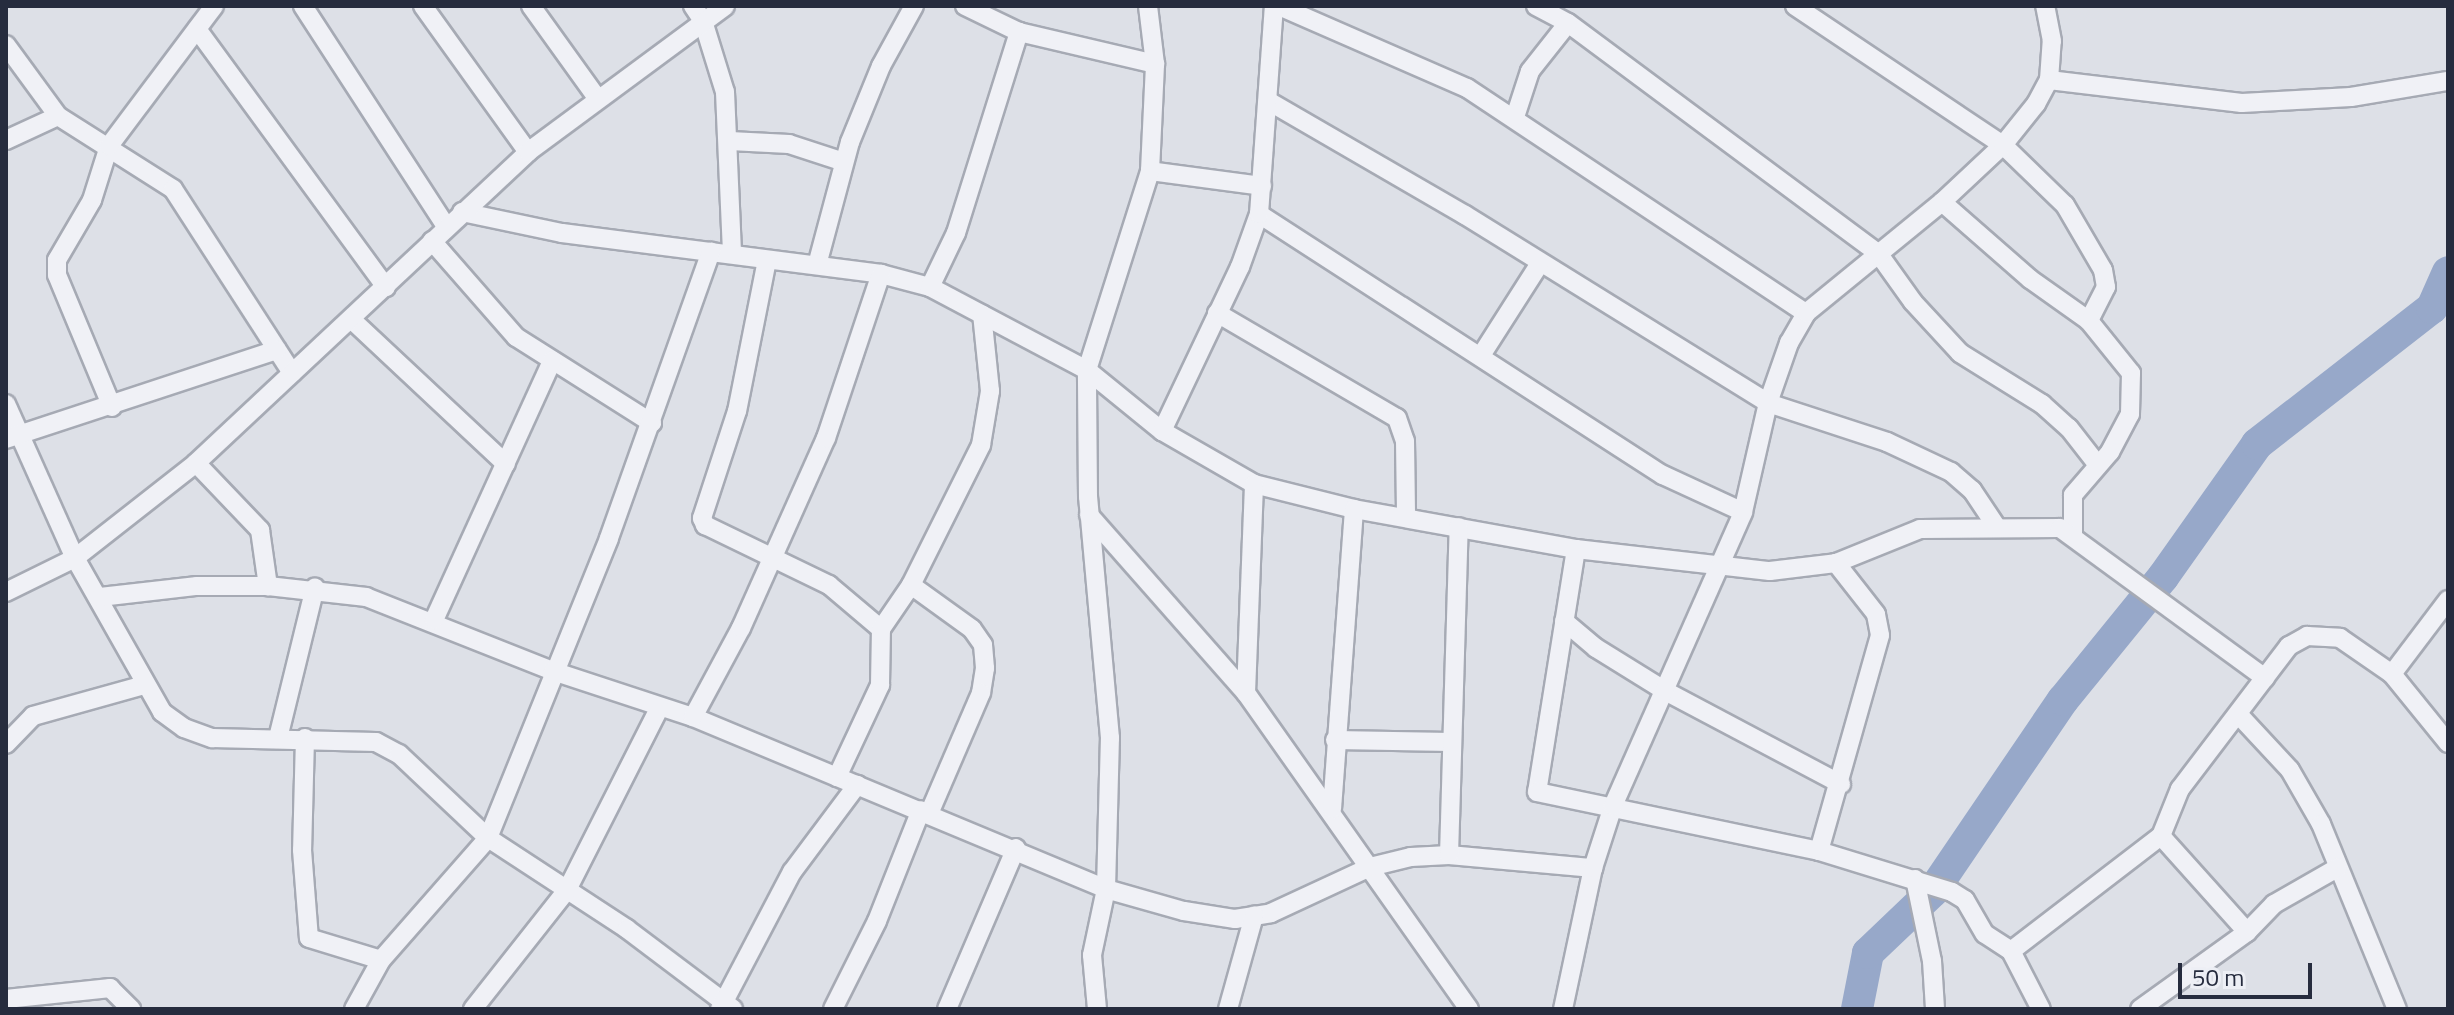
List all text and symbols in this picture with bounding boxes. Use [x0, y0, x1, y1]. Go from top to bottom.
scale bar [2182, 947, 2316, 997]
text: 50 m [2192, 959, 2244, 995]

